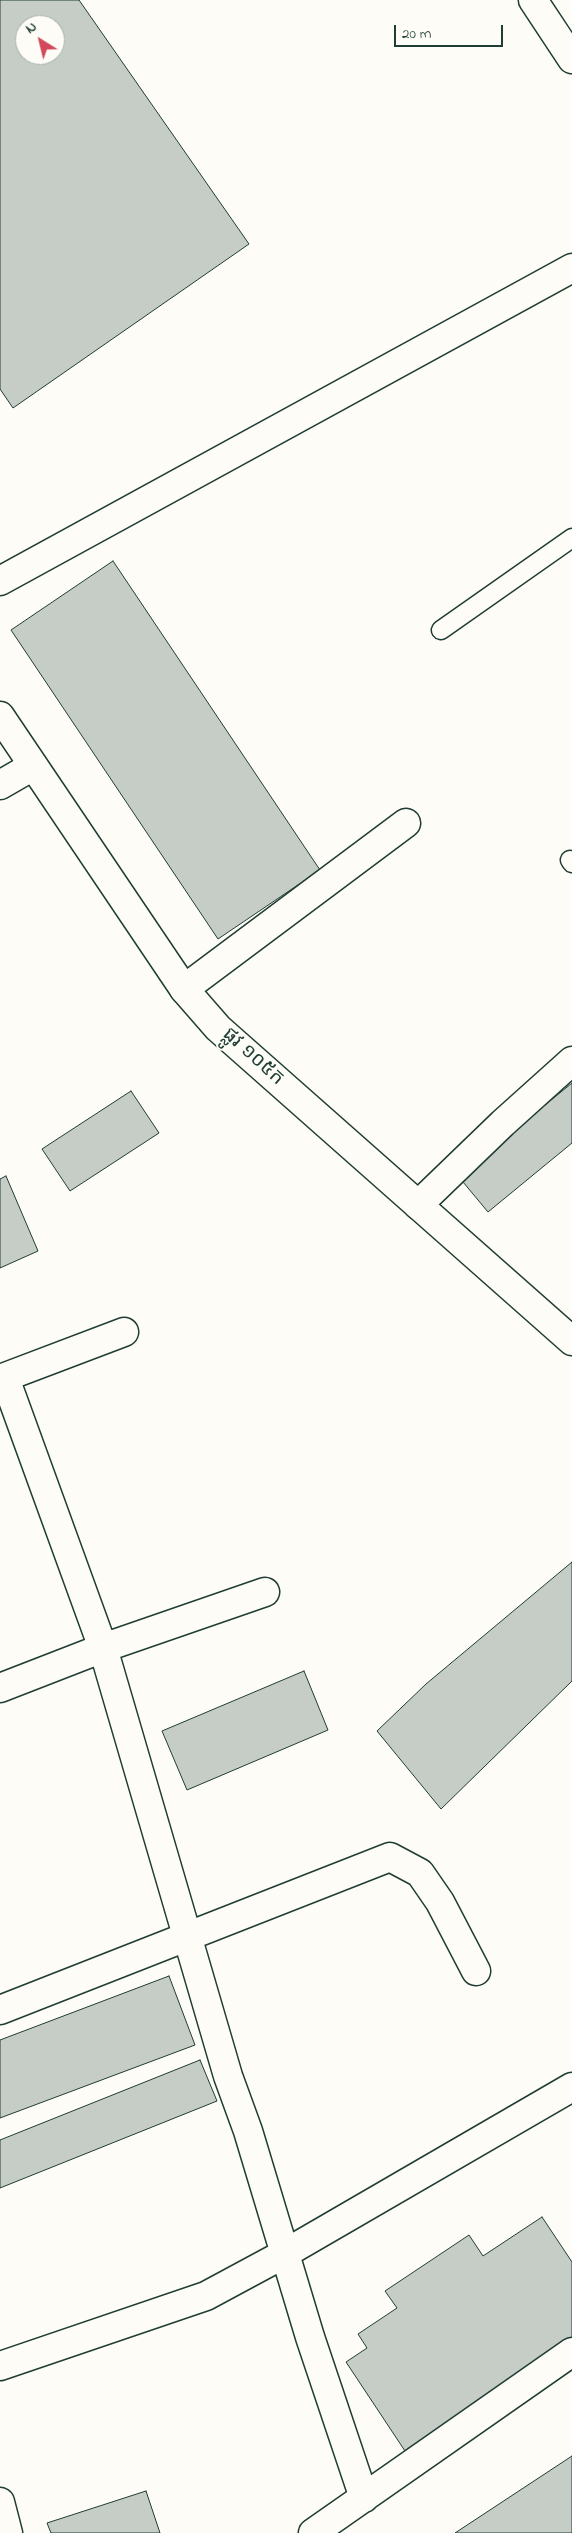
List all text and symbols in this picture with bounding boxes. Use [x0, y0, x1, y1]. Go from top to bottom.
north arrow [15, 15, 65, 65]
scale bar [397, 15, 506, 47]
text: N [21, 17, 41, 40]
text: 20 m [402, 23, 431, 45]
street label: ផ្លូវ ១០៥ក [216, 1024, 288, 1092]

